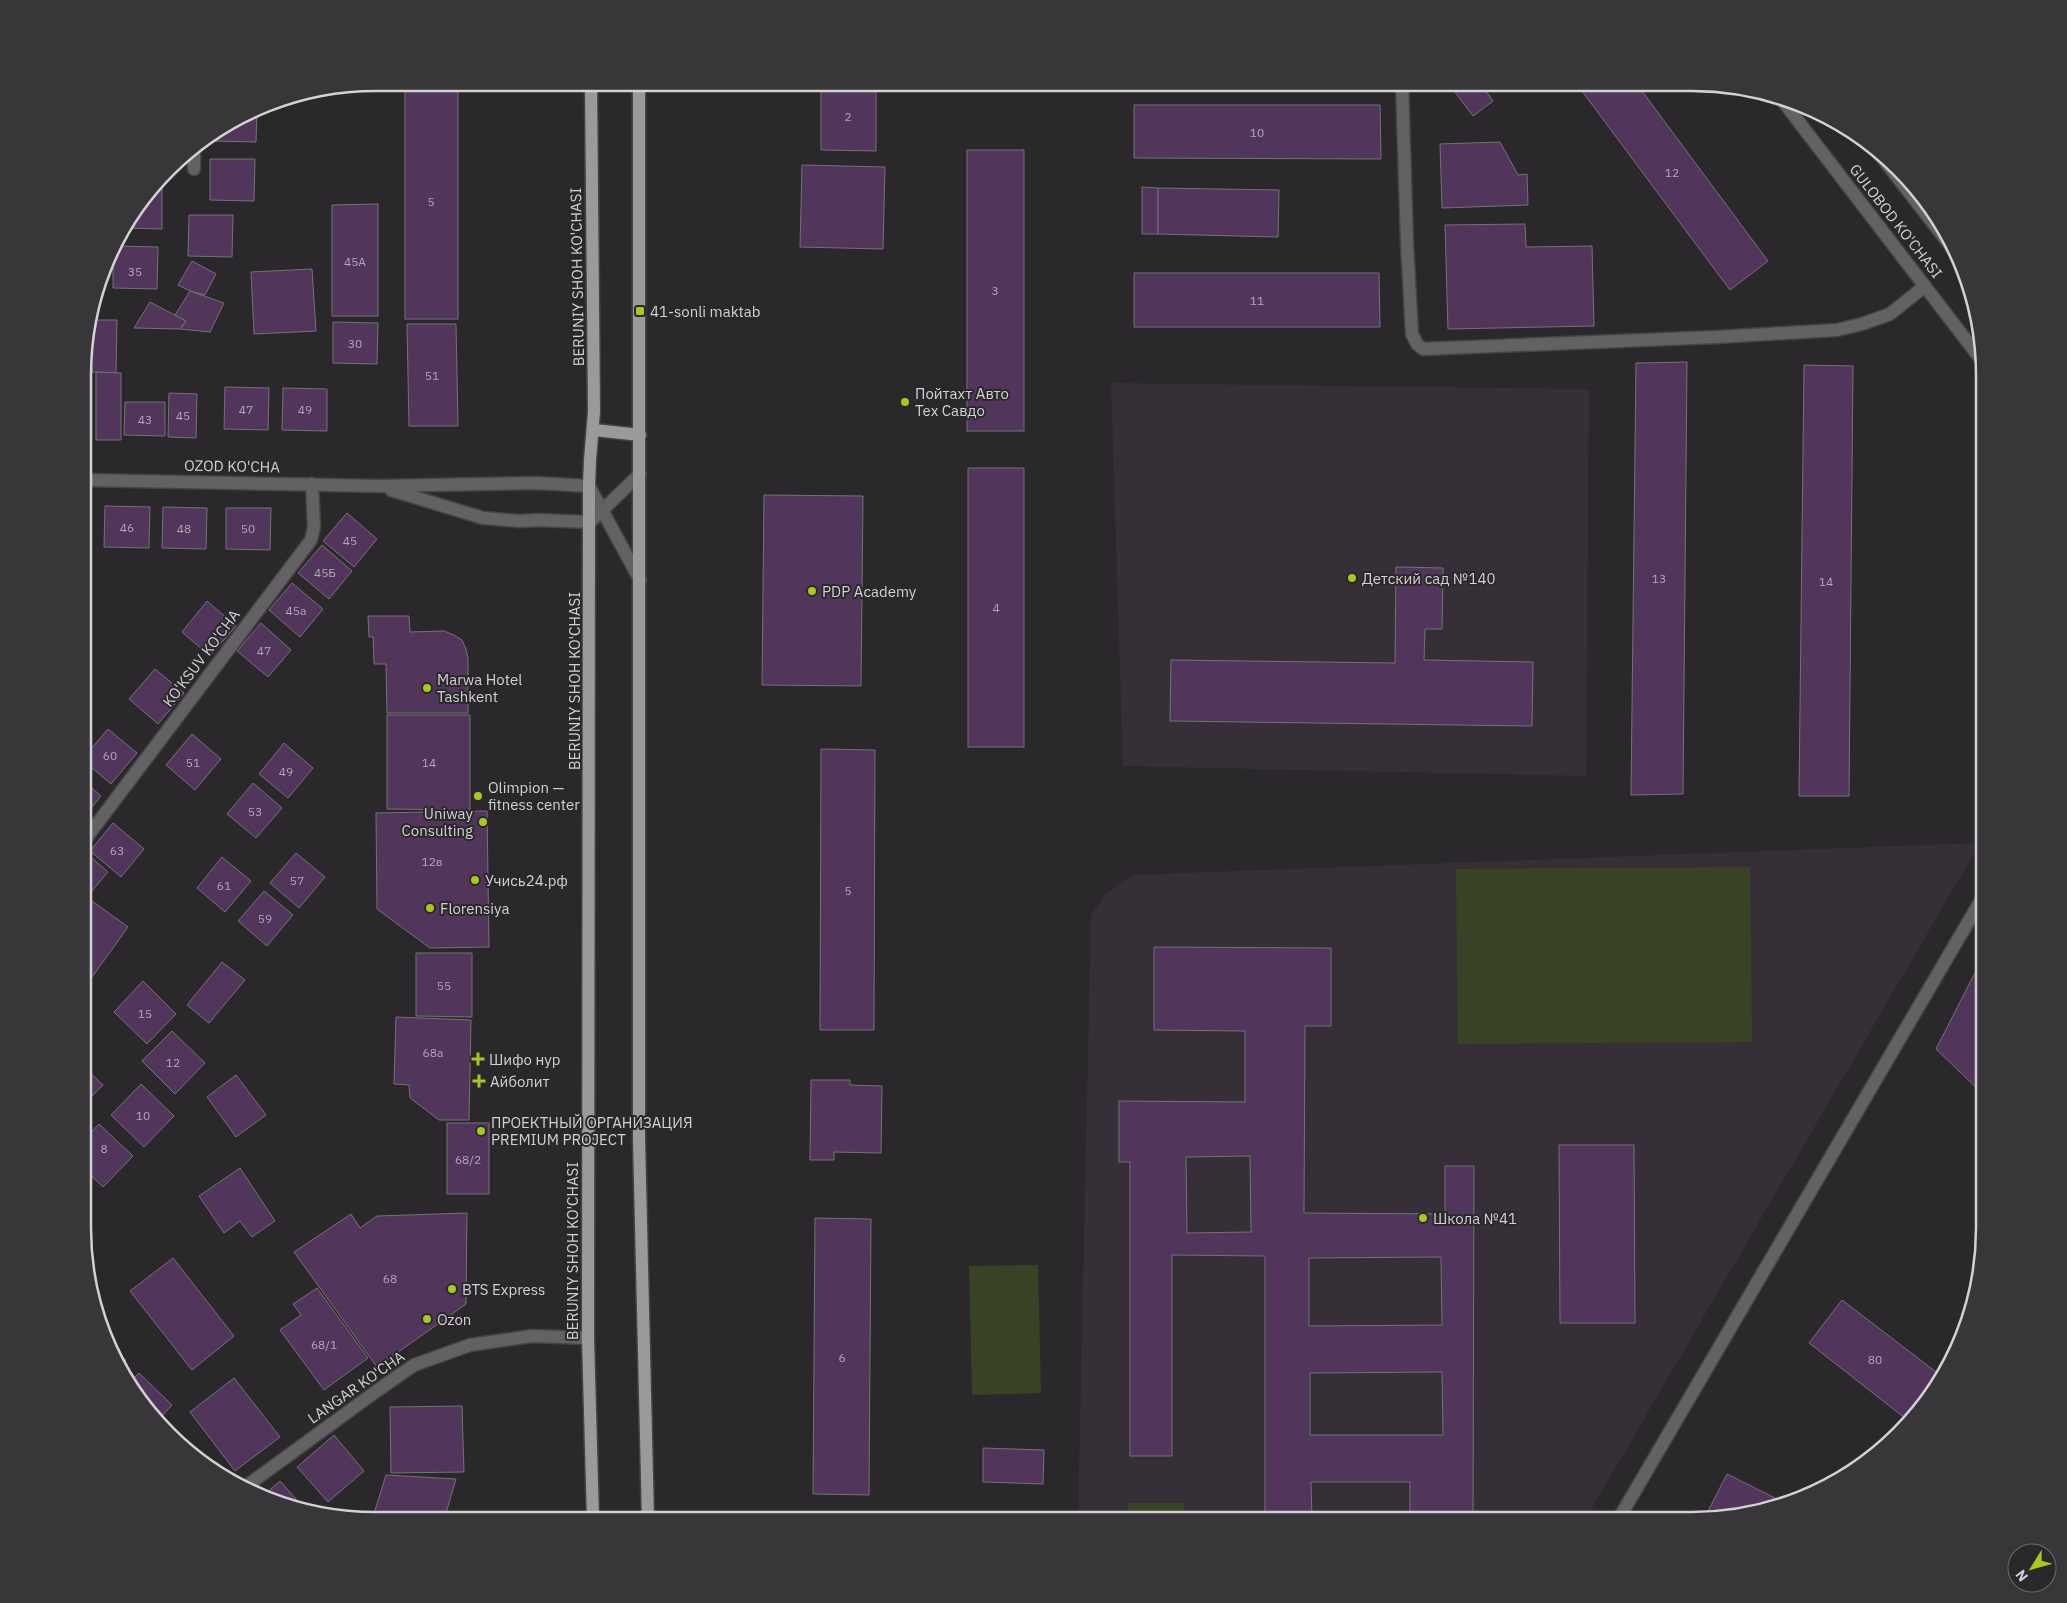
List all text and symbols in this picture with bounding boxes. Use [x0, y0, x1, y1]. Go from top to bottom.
house number: 2 [844, 109, 852, 124]
house number: 10 [1250, 125, 1264, 140]
street label: GULOBOD KO'CHASI [1846, 160, 1946, 282]
house number: 12 [1665, 165, 1679, 180]
street label: BERUNIY SHOH KO'CHASI [566, 188, 588, 366]
house number: 5 [427, 194, 435, 209]
house number: 45A [344, 254, 366, 269]
house number: 35 [128, 264, 142, 279]
house number: 3 [991, 283, 999, 298]
house number: 11 [1250, 293, 1264, 308]
place label: 41-sonli maktab [650, 302, 760, 321]
marker: 41-sonli maktab [634, 305, 646, 317]
house number: 30 [348, 336, 362, 351]
house number: 51 [425, 368, 439, 383]
place label: Пойтахт Авто Тех Савдо [915, 384, 1009, 420]
marker: Пойтахт Авто Тех Савдо [899, 396, 911, 408]
house number: 47 [239, 402, 253, 417]
house number: 49 [298, 402, 312, 417]
house number: 45 [176, 408, 190, 423]
house number: 43 [138, 412, 152, 427]
street label: OZOD KO'CHA [184, 456, 280, 476]
house number: 46 [120, 520, 134, 535]
house number: 48 [177, 521, 191, 536]
house number: 50 [241, 521, 255, 536]
house number: 45 [343, 533, 357, 548]
house number: 45Б [314, 565, 336, 580]
place label: Детский сад №140 [1362, 569, 1496, 588]
house number: 13 [1652, 571, 1666, 586]
marker: Детский сад №140 [1346, 572, 1358, 584]
house number: 14 [1819, 574, 1833, 589]
place label: PDP Academy [822, 582, 917, 601]
marker: PDP Academy [806, 585, 818, 597]
street label: BERUNIY SHOH KO'CHASI [565, 592, 584, 770]
house number: 4 [992, 600, 1000, 615]
house number: 45а [286, 603, 307, 618]
street label: KO'KSUV KO'CHA [158, 605, 244, 710]
house number: 47 [257, 643, 271, 658]
place label: Marwa Hotel Tashkent [437, 670, 522, 706]
marker: Marwa Hotel Tashkent [421, 682, 433, 694]
house number: 60 [103, 748, 117, 763]
house number: 51 [186, 755, 200, 770]
house number: 14 [422, 755, 436, 770]
house number: 49 [279, 764, 293, 779]
place label: Olimpion — fitness center [488, 778, 580, 814]
marker: Olimpion — fitness center [472, 790, 484, 802]
house number: 53 [248, 804, 262, 819]
place label: Uniway Consulting [401, 804, 474, 840]
marker: Uniway Consulting [477, 816, 489, 828]
house number: 63 [110, 843, 124, 858]
house number: 12в [421, 854, 443, 869]
place label: Учись24.рф [485, 871, 568, 890]
house number: 57 [290, 873, 304, 888]
marker: Учись24.рф [469, 874, 481, 886]
house number: 61 [217, 878, 231, 893]
house number: 5 [844, 883, 852, 898]
place label: Florensiya [440, 899, 509, 918]
marker: Florensiya [424, 902, 436, 914]
house number: 59 [258, 911, 272, 926]
house number: 55 [437, 978, 451, 993]
house number: 15 [138, 1006, 152, 1021]
house number: 68а [423, 1045, 444, 1060]
place label: Шифо нур [489, 1050, 560, 1069]
marker: Шифо нур [471, 1052, 485, 1066]
house number: 12 [166, 1055, 180, 1070]
place label: Айболит [490, 1072, 550, 1091]
marker: Айболит [472, 1074, 486, 1088]
house number: 10 [136, 1108, 150, 1123]
place label: ПРОЕКТНЫЙ ОРГАНИЗАЦИЯ PREMIUM PROJECT [491, 1113, 693, 1149]
marker: ПРОЕКТНЫЙ ОРГАНИЗАЦИЯ PREMIUM PROJECT [475, 1125, 487, 1137]
house number: 8 [100, 1141, 108, 1156]
house number: 68/2 [455, 1152, 481, 1167]
street label: BERUNIY SHOH KO'CHASI [563, 1162, 582, 1340]
place label: Школа №41 [1433, 1209, 1517, 1228]
marker: Школа №41 [1417, 1212, 1429, 1224]
house number: 68 [383, 1271, 397, 1286]
place label: BTS Express [462, 1280, 545, 1299]
marker: BTS Express [446, 1283, 458, 1295]
place label: Ozon [437, 1310, 471, 1329]
marker: Ozon [421, 1313, 433, 1325]
house number: 68/1 [311, 1337, 337, 1352]
street label: LANGAR KO'CHA [304, 1346, 408, 1427]
house number: 6 [838, 1350, 846, 1365]
house number: 80 [1868, 1352, 1882, 1367]
north arrow [2007, 1543, 2057, 1593]
text: N [2011, 1566, 2032, 1585]

